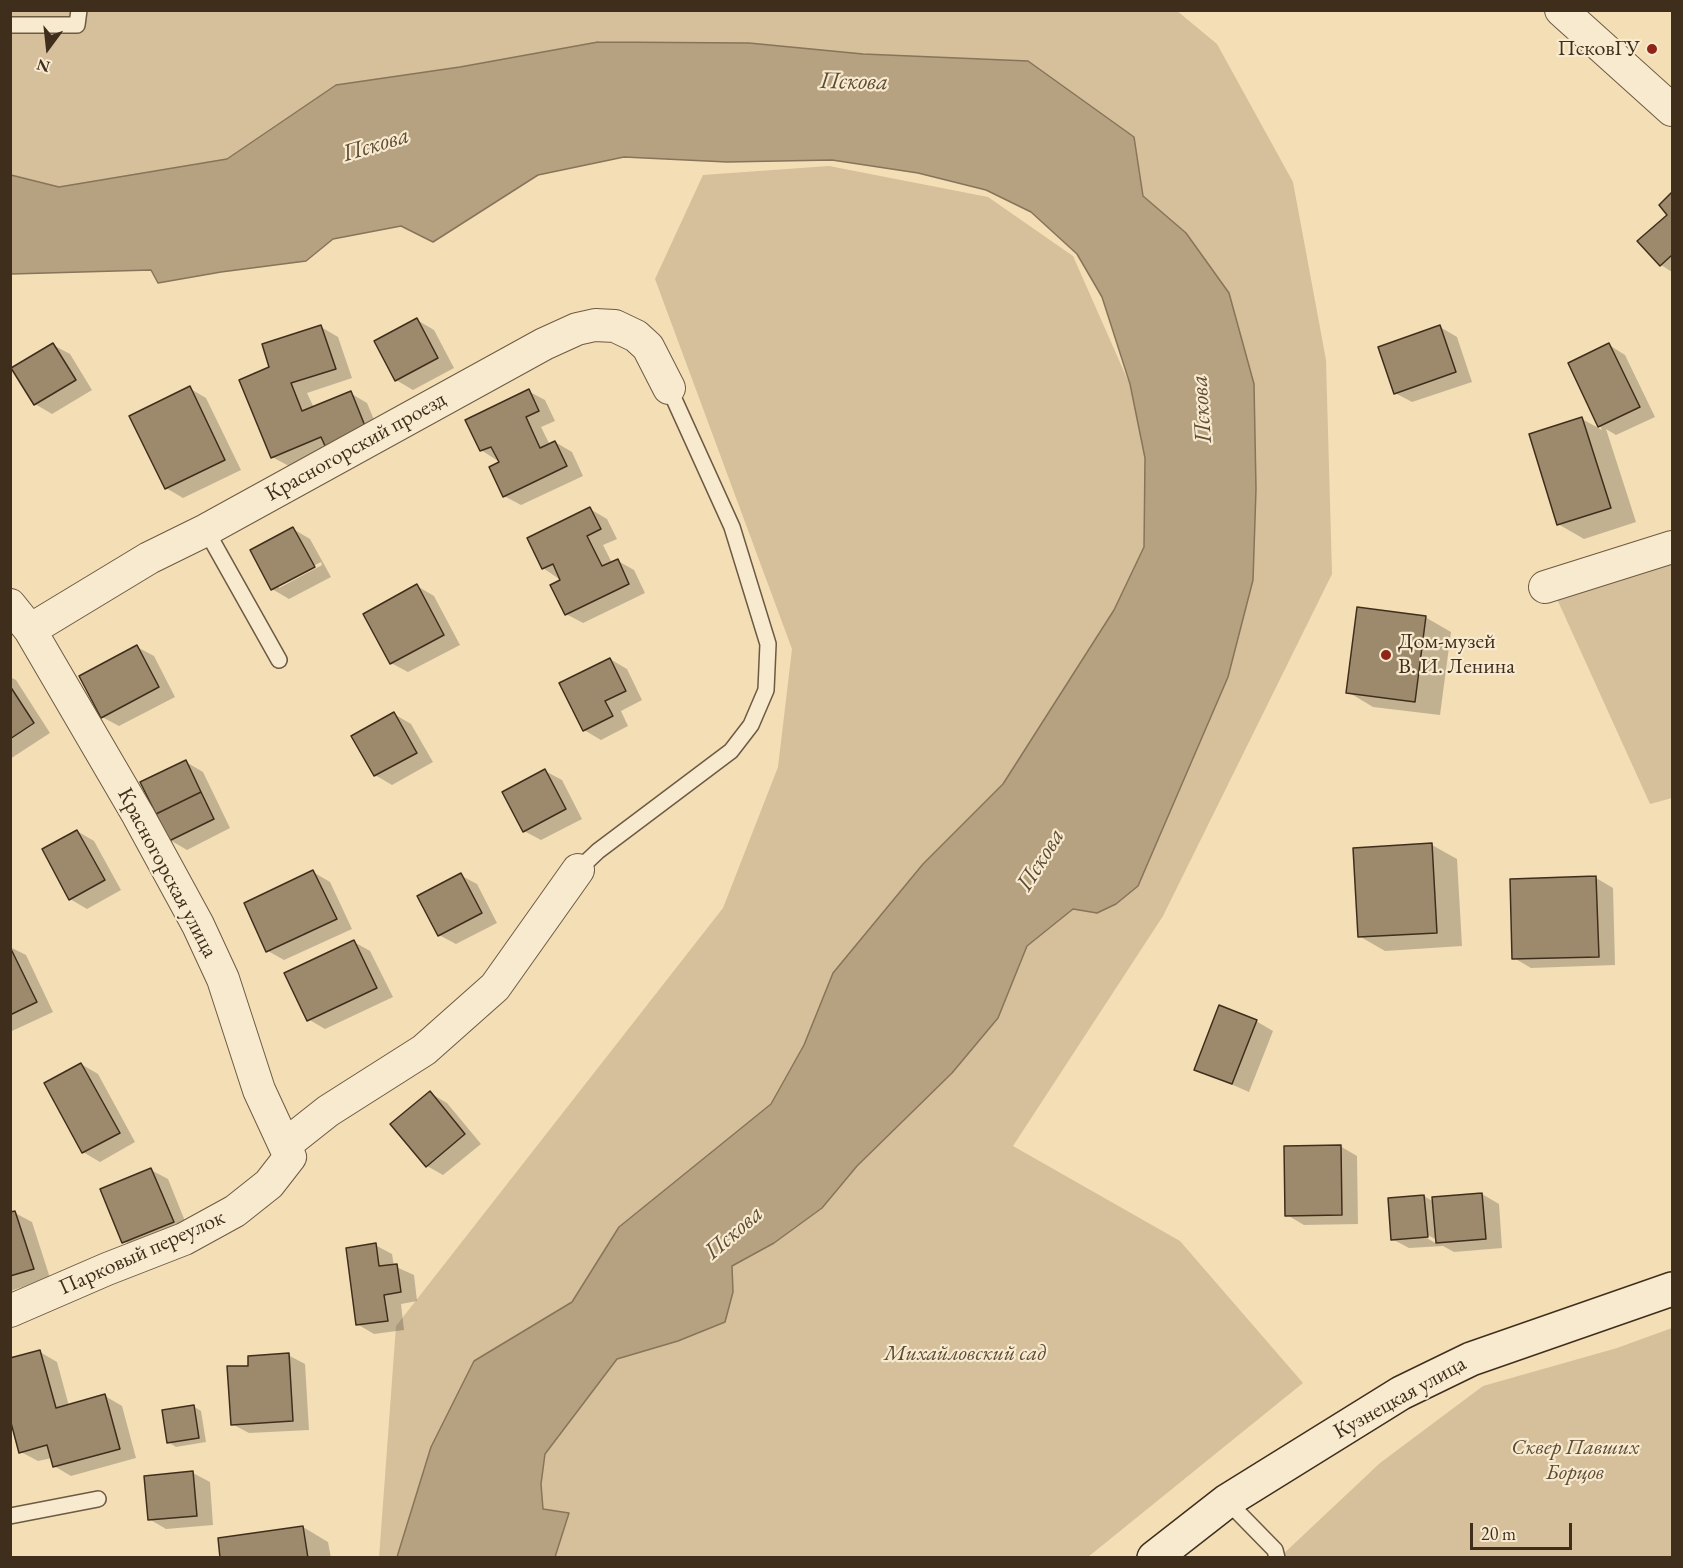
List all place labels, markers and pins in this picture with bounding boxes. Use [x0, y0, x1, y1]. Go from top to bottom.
place label: ПсковГУ [1557, 36, 1640, 62]
marker: ПсковГУ [1645, 42, 1659, 56]
place label: Дом-музей В. И. Ленина [1398, 629, 1515, 680]
marker: Дом-музей В. И. Ленина [1379, 648, 1393, 662]

